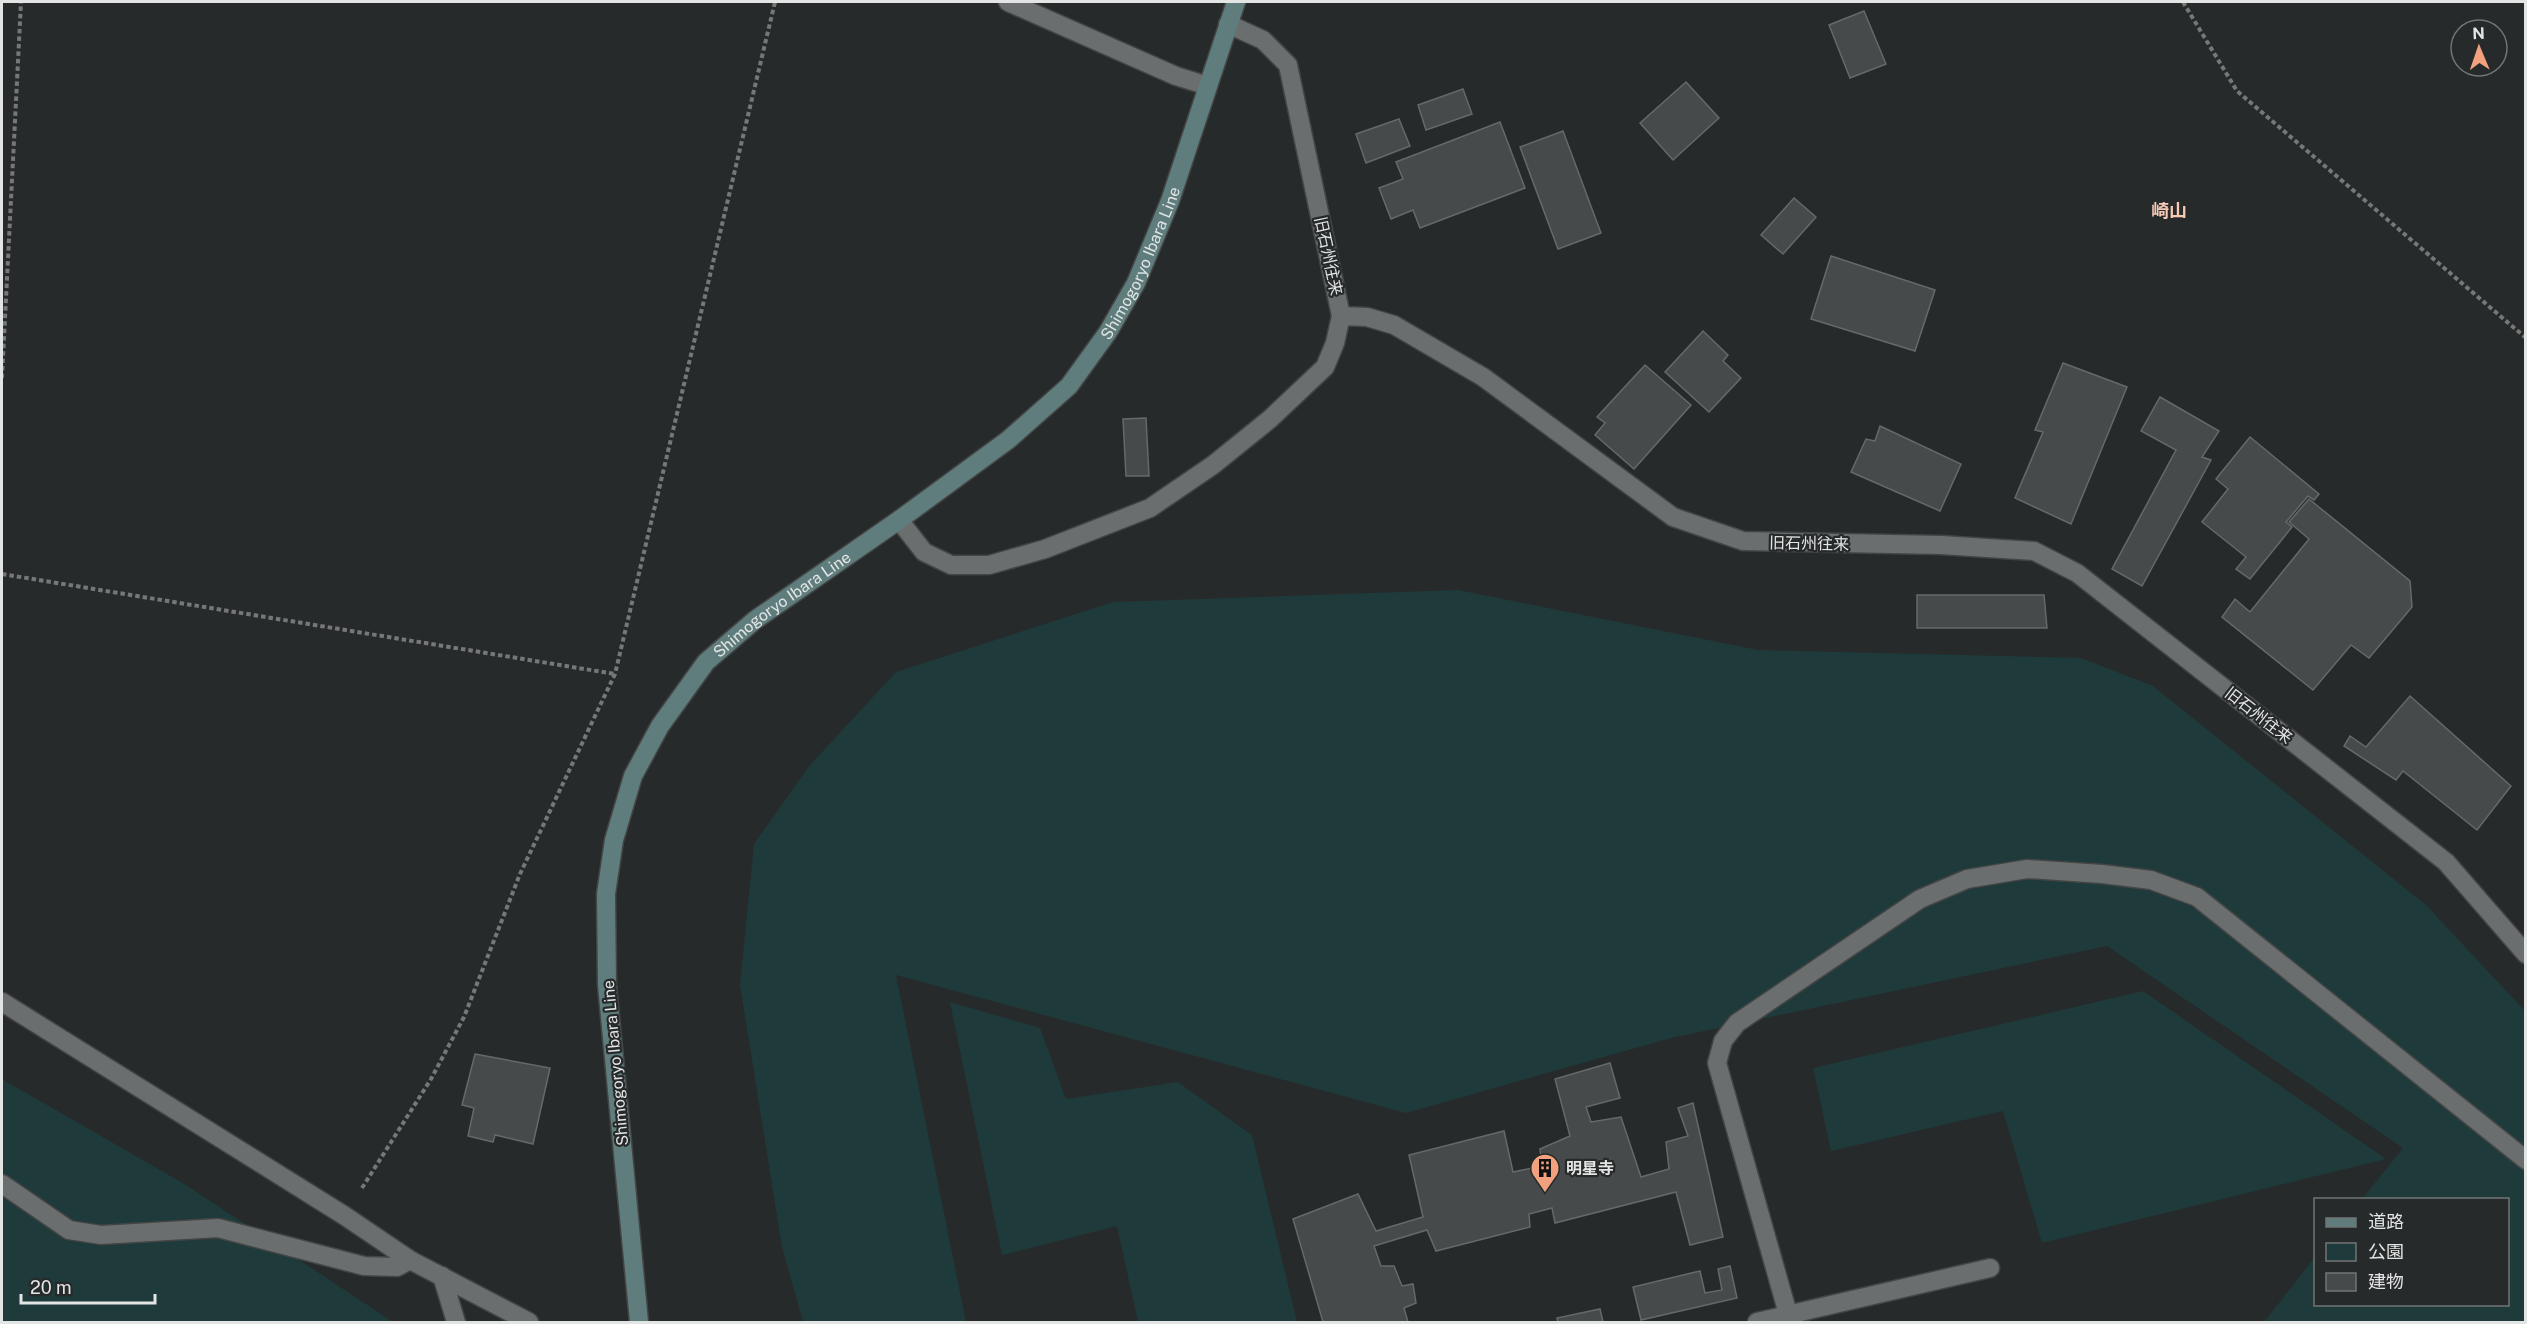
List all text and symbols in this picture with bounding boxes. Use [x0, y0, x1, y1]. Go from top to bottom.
north arrow [2449, 18, 2509, 78]
text: N [2472, 24, 2485, 43]
street label: Shimogoryo Ibara Line [1097, 184, 1184, 343]
district label: 崎山 [2151, 200, 2187, 221]
street label: 旧石州往来 [1311, 215, 1346, 297]
street label: 旧石州往来 [1769, 533, 1849, 554]
street label: Shimogoryo Ibara Line [709, 547, 855, 662]
street label: 旧石州往来 [2221, 683, 2296, 748]
street label: Shimogoryo Ibara Line [599, 979, 632, 1147]
building icon: 明星寺 [1529, 1152, 1561, 1194]
place label: 明星寺 [1566, 1159, 1614, 1178]
legend [2314, 1198, 2509, 1306]
text: 道路 [2368, 1211, 2404, 1232]
text: 公園 [2368, 1241, 2404, 1262]
scale bar [21, 1267, 154, 1305]
text: 建物 [2368, 1271, 2404, 1292]
text: 20 m [30, 1277, 72, 1298]

